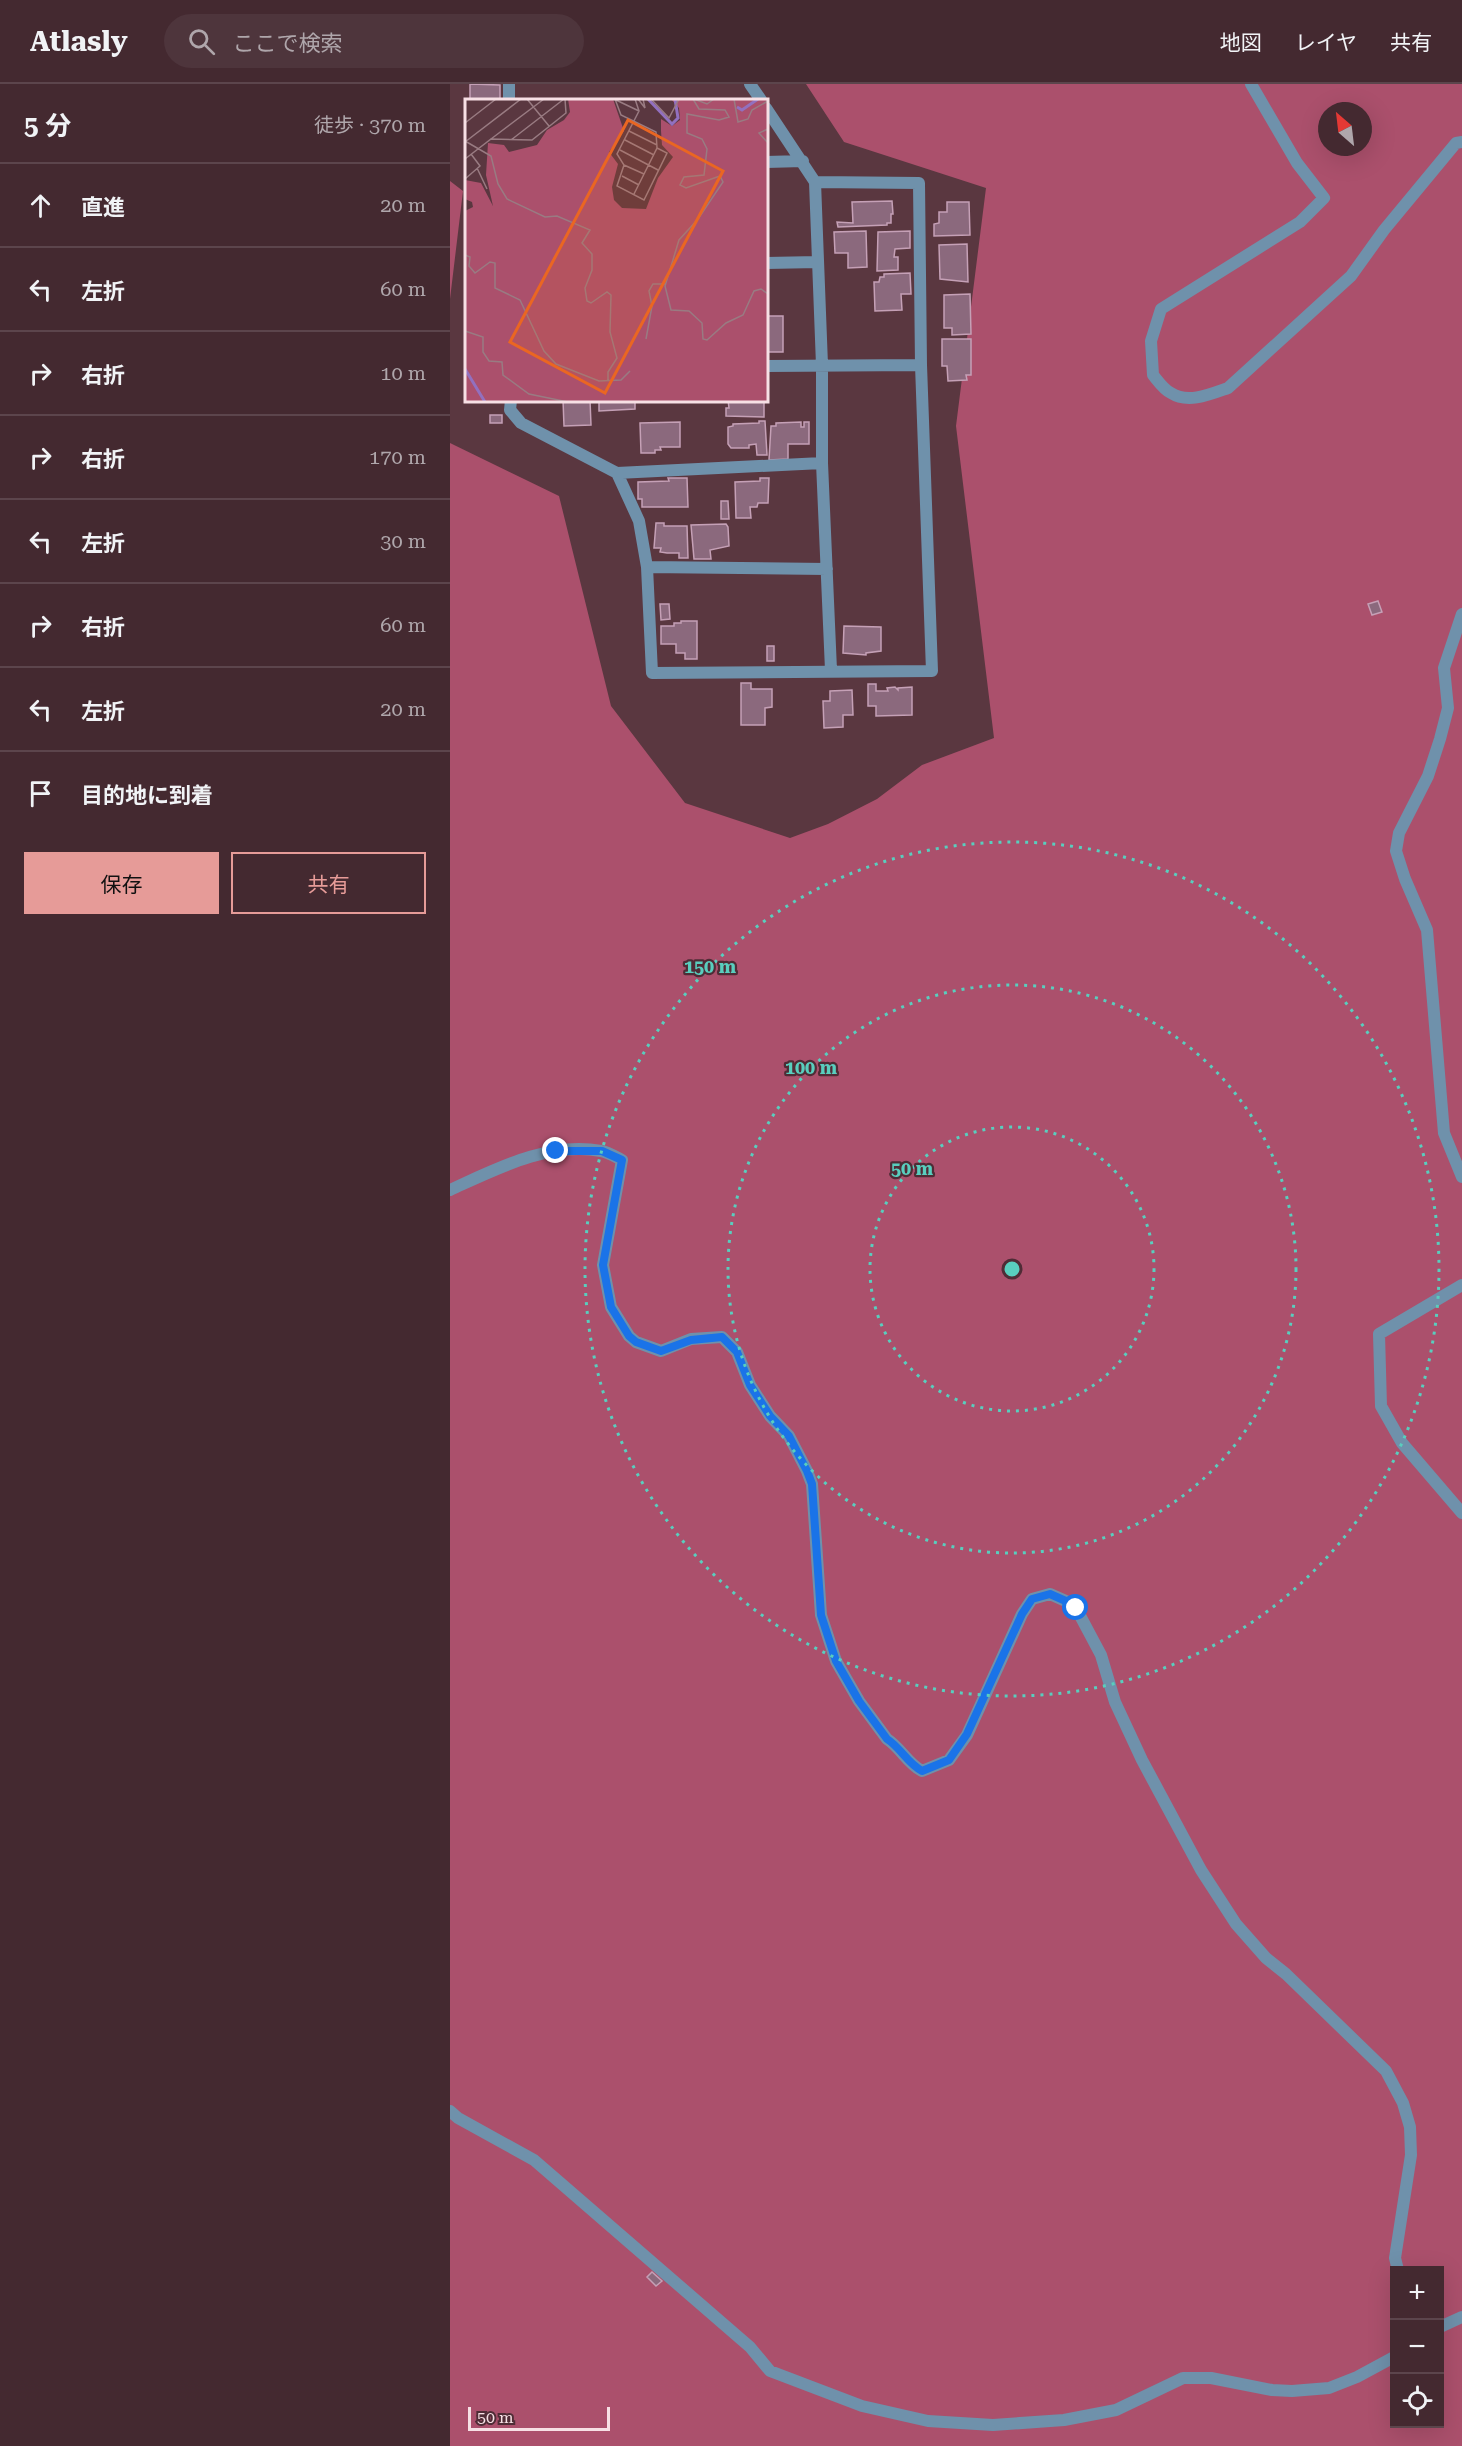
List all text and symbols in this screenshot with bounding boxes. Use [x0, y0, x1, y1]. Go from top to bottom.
search box [164, 14, 584, 68]
text: Atlasly [30, 25, 128, 58]
icon: search [185, 25, 218, 58]
text: ここで検索 [233, 31, 343, 56]
text: 地図 [1220, 31, 1262, 55]
text: レイヤ [1295, 31, 1357, 55]
text: 共有 [1390, 31, 1432, 55]
inset map [465, 99, 768, 402]
north arrow [1318, 102, 1372, 156]
text: 5 分 [24, 111, 71, 141]
text: 徒歩 · 370 m [314, 113, 426, 137]
icon: ahead [24, 189, 57, 222]
text: 20 m [380, 193, 426, 217]
text: 直進 [81, 195, 125, 220]
icon: left [24, 273, 57, 306]
text: 60 m [380, 277, 426, 301]
text: 左折 [81, 279, 125, 304]
icon: right [24, 357, 57, 390]
text: 10 m [380, 361, 426, 385]
text: 右折 [81, 363, 125, 388]
icon: right [24, 441, 57, 474]
text: 170 m [369, 445, 426, 469]
text: 右折 [81, 447, 125, 472]
icon: left [24, 525, 57, 558]
text: 30 m [380, 529, 426, 553]
text: 左折 [81, 531, 125, 556]
icon: right [24, 609, 57, 642]
text: 60 m [380, 613, 426, 637]
text: 右折 [81, 615, 125, 640]
icon: left [24, 693, 57, 726]
text: 20 m [380, 697, 426, 721]
text: 左折 [81, 699, 125, 724]
icon: arrive [24, 777, 57, 810]
text: 目的地に到着 [81, 783, 213, 808]
button: 保存 [24, 852, 219, 914]
button: 共有 [231, 852, 426, 914]
text: 150 m [684, 956, 737, 977]
text: 100 m [785, 1057, 838, 1078]
route end [542, 1137, 568, 1163]
text: 50 m [891, 1158, 934, 1179]
centre of rings [1002, 1259, 1022, 1279]
route start [1062, 1594, 1088, 1620]
map controls [1390, 2266, 1444, 2428]
button: + [1390, 2266, 1444, 2320]
button: − [1390, 2320, 1444, 2374]
button: locate [1390, 2374, 1444, 2428]
scale bar [468, 2404, 610, 2432]
text: 50 m [477, 2408, 514, 2427]

